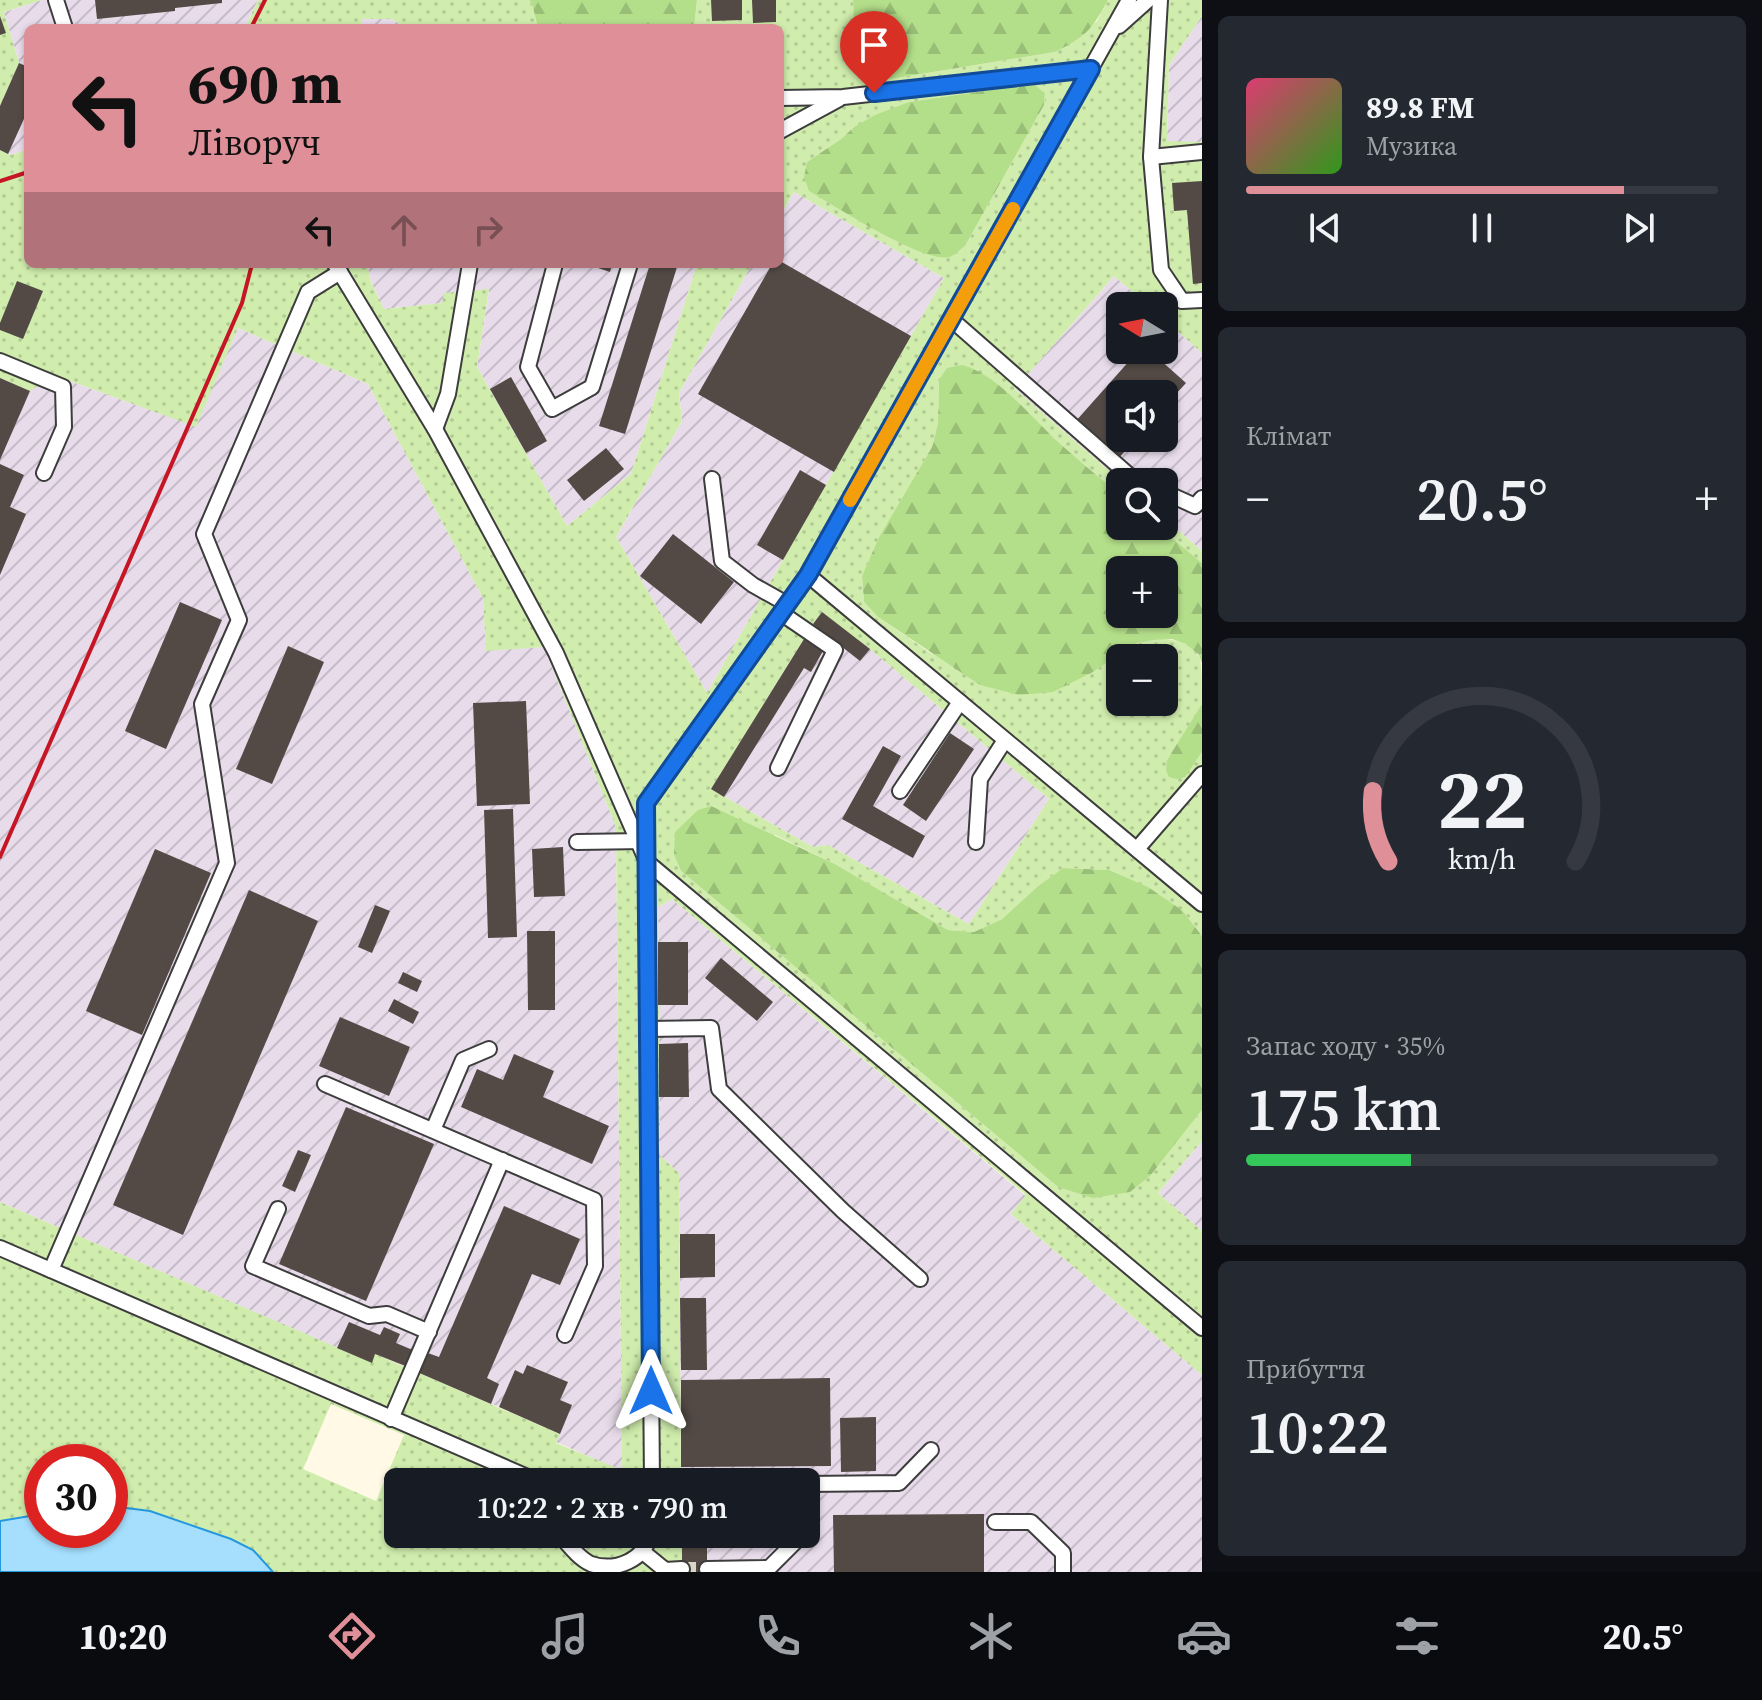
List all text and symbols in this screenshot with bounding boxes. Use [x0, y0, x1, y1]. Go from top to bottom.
pin [840, 11, 908, 93]
icon: arrive [852, 23, 896, 67]
text: 690 m [188, 45, 342, 122]
icon: left [56, 56, 160, 160]
text: 89.8 FM [1366, 87, 1474, 128]
text: Ліворуч [188, 118, 321, 167]
text: Музика [1366, 128, 1457, 164]
icon: previous [1303, 206, 1347, 250]
icon: pause [1460, 206, 1504, 250]
icon: next [1617, 206, 1661, 250]
icon: left [298, 208, 342, 252]
icon: ahead [382, 208, 426, 252]
icon: right [466, 208, 510, 252]
north arrow [1106, 292, 1178, 364]
map controls [1106, 292, 1178, 716]
button: sound [1106, 380, 1178, 452]
text: Клімат [1246, 418, 1331, 454]
text: 20.5° [1416, 458, 1548, 540]
button: search [1106, 468, 1178, 540]
text: − [1246, 468, 1269, 529]
text: + [1695, 468, 1718, 529]
button: + [1106, 556, 1178, 628]
button: − [1106, 644, 1178, 716]
text: 22 [1437, 742, 1527, 856]
text: km/h [1448, 839, 1516, 879]
text: Запас ходу · 35% [1246, 1028, 1445, 1064]
text: 175 km [1246, 1068, 1442, 1150]
position arrow [609, 1349, 693, 1433]
text: Прибуття [1246, 1351, 1365, 1387]
text: 10:22 [1246, 1391, 1389, 1473]
speed limit sign: 30 [24, 1444, 128, 1548]
text: 10:22 · 2 хв · 790 m [476, 1487, 728, 1528]
icon: directions [324, 1608, 380, 1664]
icon: music [537, 1608, 593, 1664]
icon: phone [750, 1608, 806, 1664]
icon: climate [963, 1608, 1019, 1664]
icon: car [1176, 1608, 1232, 1664]
icon: filters [1389, 1608, 1445, 1664]
text: 10:20 [78, 1612, 167, 1661]
text: 20.5° [1602, 1612, 1683, 1661]

